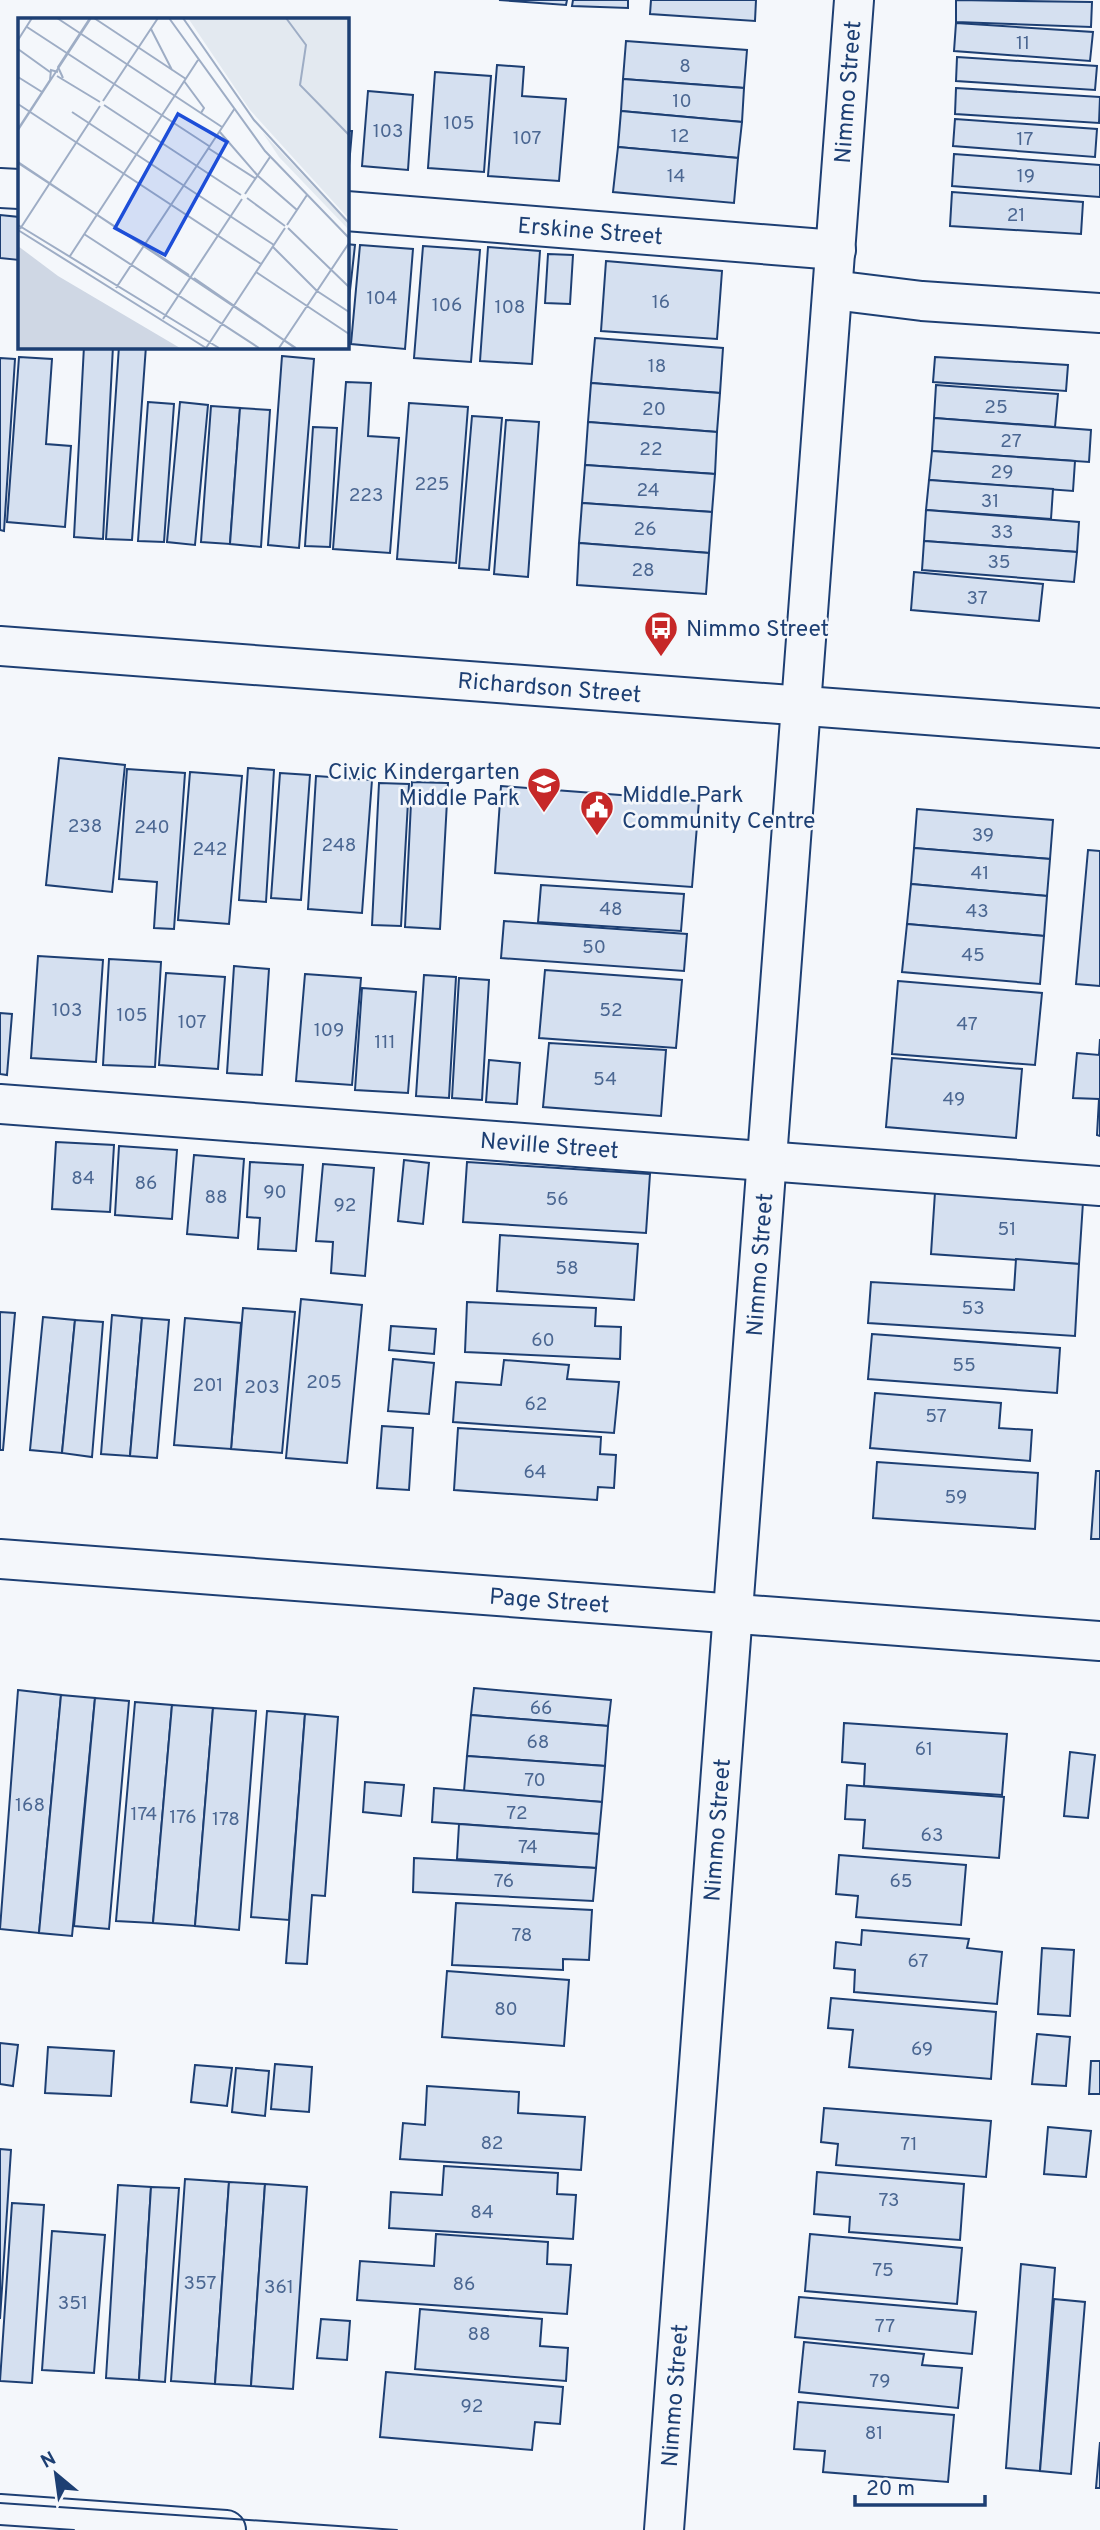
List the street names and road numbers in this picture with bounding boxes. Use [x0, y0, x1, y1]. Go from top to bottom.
street label: Nimmo Street [830, 19, 869, 165]
street label: Erskine Street [516, 213, 664, 253]
street label: Richardson Street [456, 668, 642, 711]
street label: Neville Street [479, 1128, 620, 1167]
street label: Nimmo Street [742, 1192, 781, 1337]
street label: Page Street [488, 1584, 610, 1621]
street label: Nimmo Street [699, 1758, 739, 1903]
street label: Nimmo Street [657, 2323, 696, 2468]

